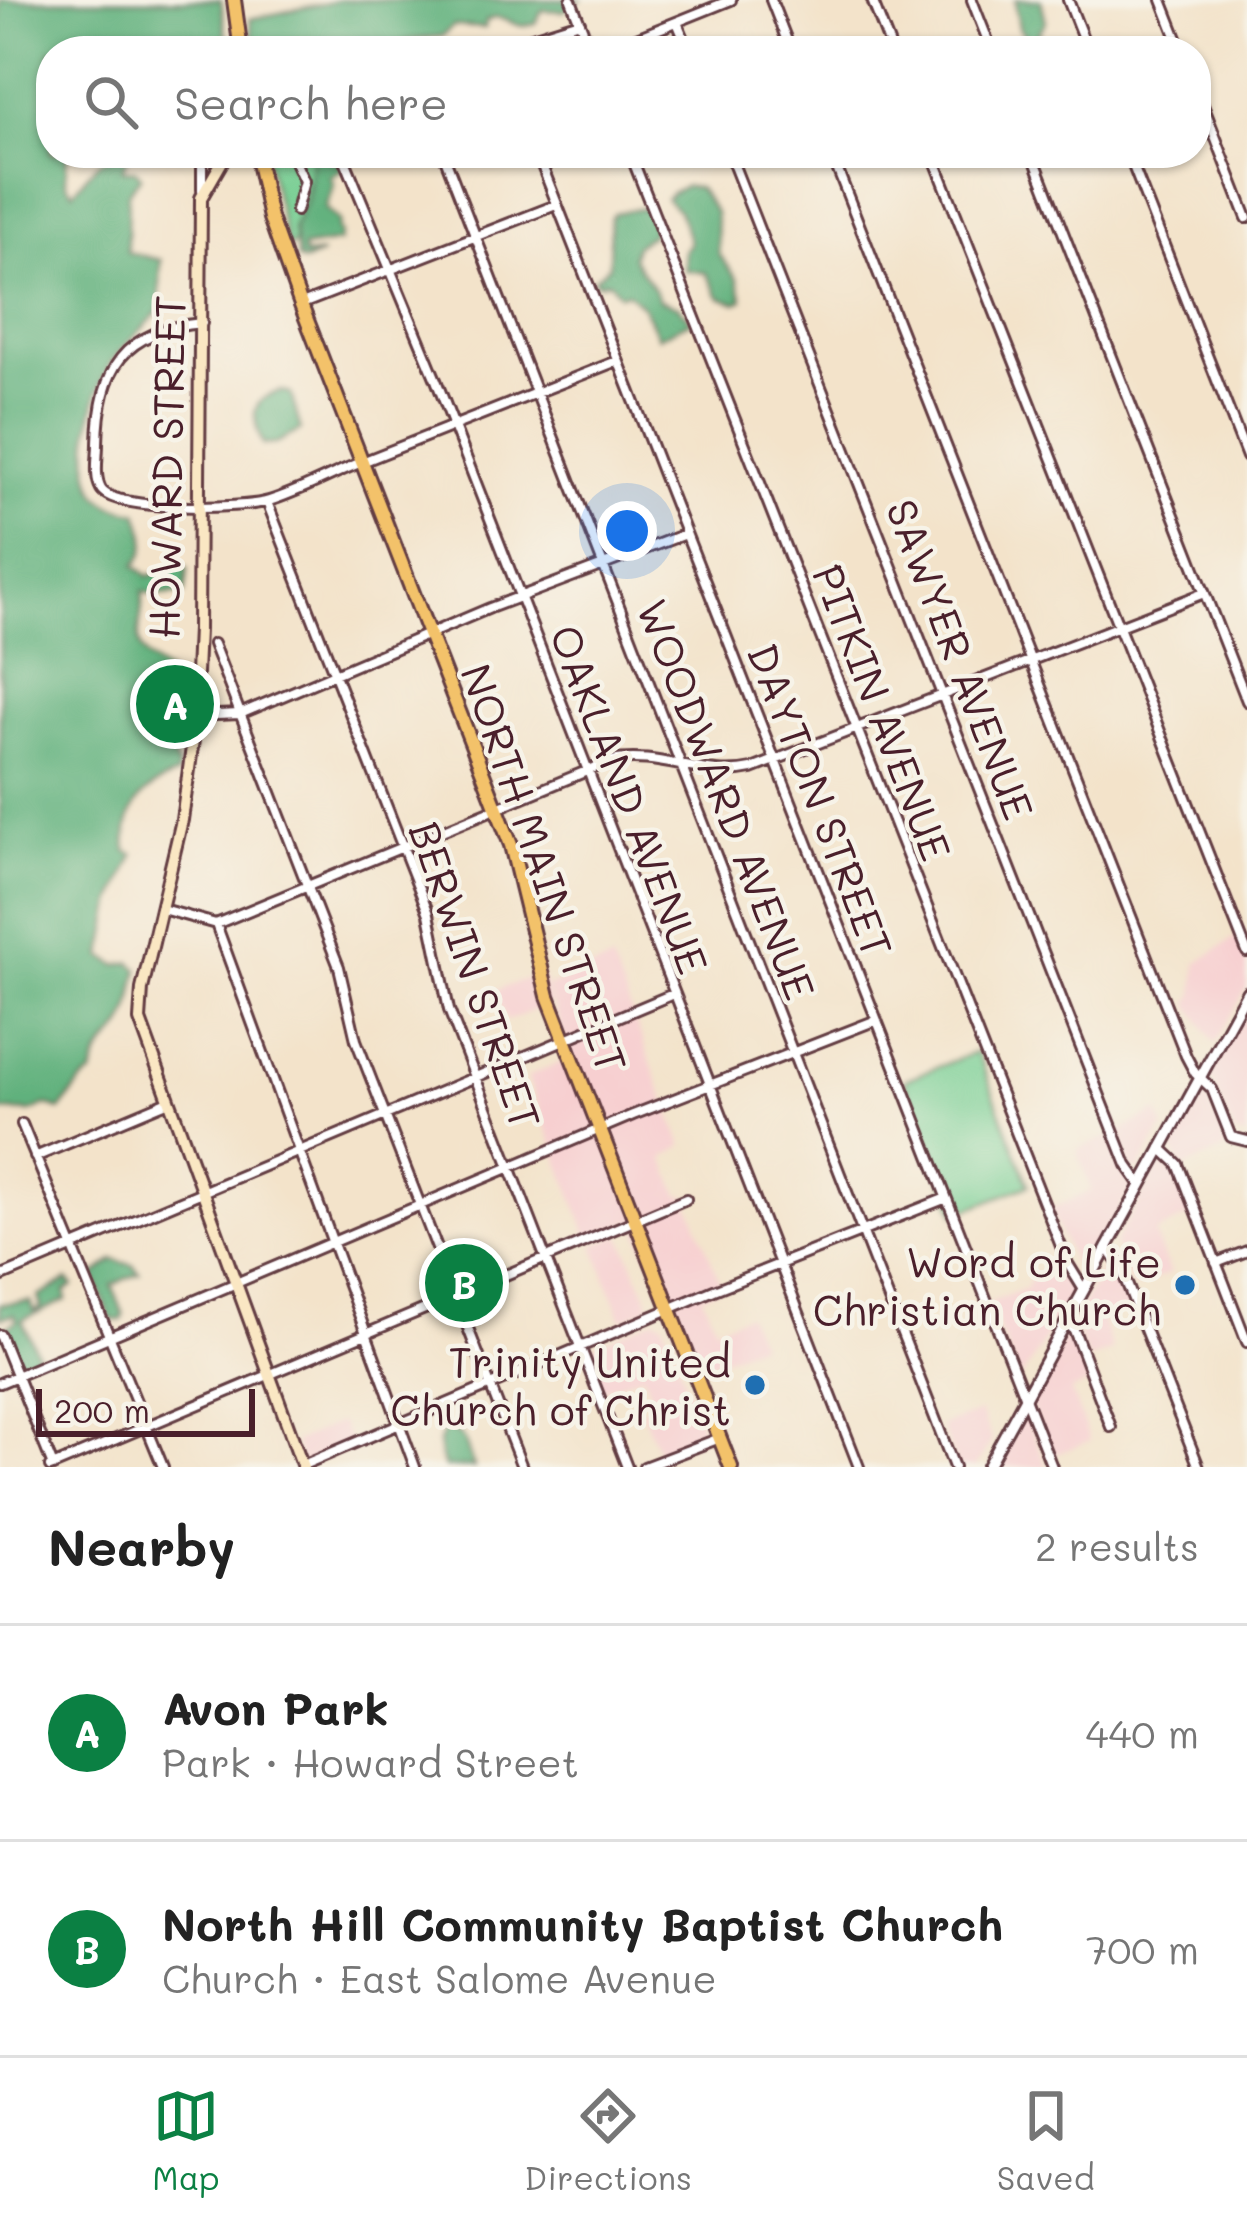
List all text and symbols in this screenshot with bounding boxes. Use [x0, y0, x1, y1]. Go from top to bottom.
search box [36, 36, 1211, 168]
icon: search [78, 69, 144, 135]
text: Search here [174, 73, 448, 131]
street label: HOWARD STREET [136, 295, 196, 639]
street label: SAWYER AVENUE [875, 491, 1047, 827]
your location [597, 501, 657, 561]
street label: PITKIN AVENUE [801, 556, 965, 868]
street label: WOODWARD AVENUE [625, 591, 829, 1007]
street label: OAKLAND AVENUE [538, 617, 722, 981]
street label: DAYTON STREET [736, 635, 906, 965]
street label: NORTH MAIN STREET [449, 656, 641, 1080]
pin: A [136, 659, 214, 749]
street label: BERWIN STREET [398, 814, 554, 1136]
place label: Word of Life Christian Church [813, 1234, 1161, 1337]
pin: B [425, 1238, 503, 1328]
marker: Word of Life Christian Church [1172, 1272, 1198, 1298]
place label: Trinity United Church of Christ [390, 1334, 731, 1437]
marker: Trinity United Church of Christ [742, 1372, 768, 1398]
scale bar [36, 1383, 255, 1436]
text: 200 m [54, 1388, 150, 1431]
text: Nearby [48, 1512, 235, 1579]
text: 2 results [1035, 1520, 1199, 1571]
text: Avon Park [162, 1678, 389, 1736]
text: A [73, 1707, 101, 1758]
text: 440 m [1086, 1707, 1199, 1758]
text: Park · Howard Street [162, 1736, 579, 1787]
text: North Hill Community Baptist Church [162, 1894, 1003, 1952]
text: B [74, 1923, 100, 1974]
text: 700 m [1086, 1923, 1199, 1974]
text: Church · East Salome Avenue [162, 1952, 717, 2003]
tab: Map [152, 2083, 220, 2198]
tab: Directions [524, 2083, 692, 2198]
tab: Saved [997, 2083, 1095, 2198]

